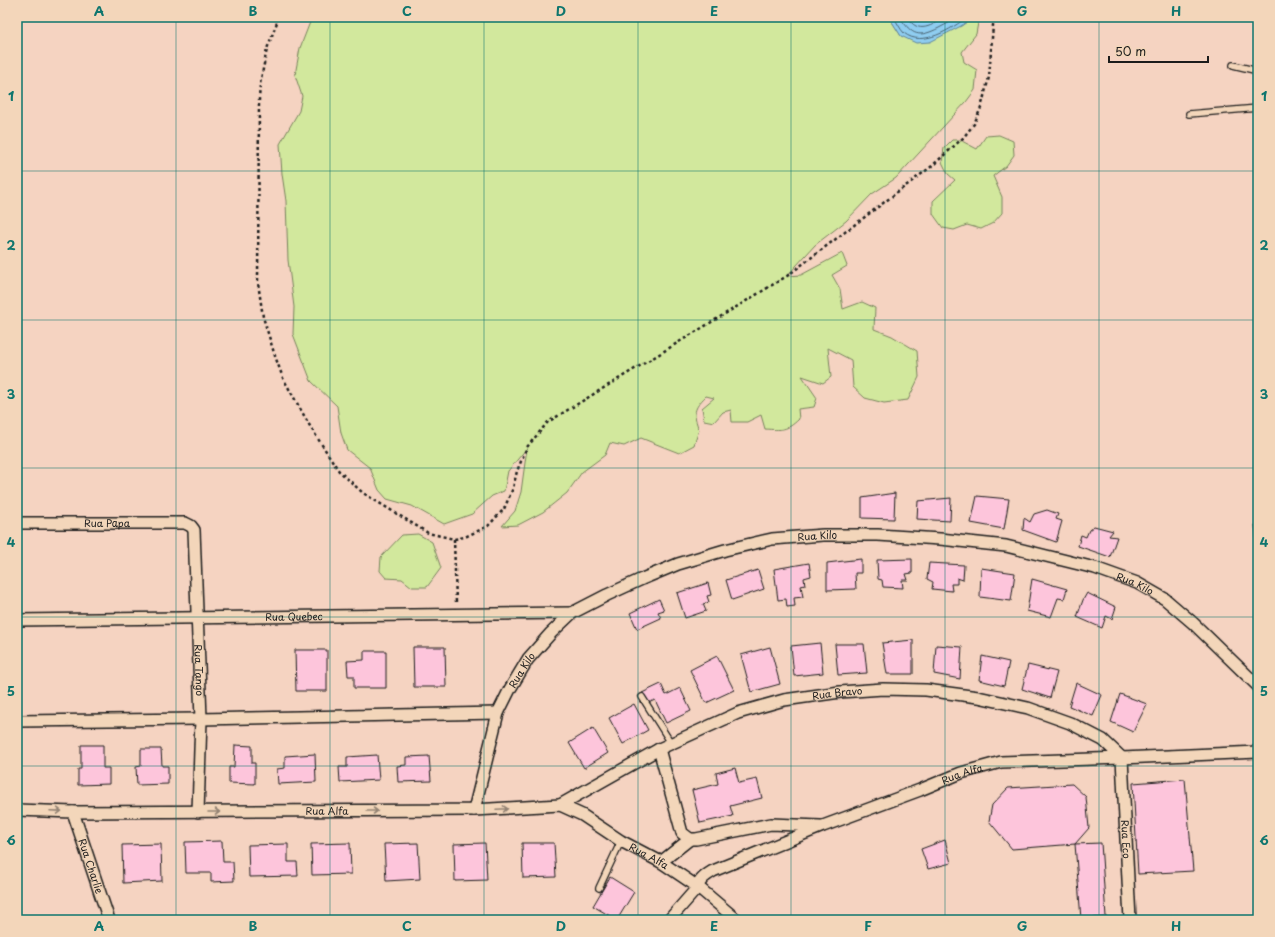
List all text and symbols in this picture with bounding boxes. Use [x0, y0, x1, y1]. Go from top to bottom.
text: A [94, 1, 104, 20]
text: B [249, 1, 258, 20]
text: C [402, 1, 412, 20]
text: D [556, 1, 566, 20]
text: E [710, 1, 718, 20]
text: F [864, 1, 872, 20]
text: G [1017, 1, 1027, 20]
text: H [1171, 1, 1181, 20]
scale bar [1109, 38, 1208, 64]
text: 50 m [1115, 42, 1146, 60]
text: 1 [8, 86, 14, 105]
text: 1 [1261, 86, 1267, 105]
text: 2 [6, 235, 16, 254]
text: 2 [1259, 235, 1269, 254]
text: 3 [7, 384, 16, 403]
text: 3 [1260, 384, 1269, 403]
street label: Rua Papa [84, 515, 131, 530]
street label: Rua Kilo [797, 527, 838, 544]
text: 4 [7, 532, 16, 551]
text: 4 [1260, 532, 1269, 551]
street label: Rua Kilo [1115, 568, 1157, 598]
street label: Rua Quebec [265, 608, 323, 624]
street label: Rua Tango [191, 644, 208, 697]
street label: Rua Kilo [504, 648, 538, 691]
text: 5 [7, 681, 15, 700]
text: 5 [1260, 681, 1268, 700]
street label: Rua Bravo [811, 682, 863, 703]
street label: Rua Alfa [939, 759, 985, 787]
street label: Rua Alfa [306, 803, 349, 818]
one-way arrow [495, 805, 508, 812]
one-way arrow [365, 807, 378, 815]
one-way arrow [49, 808, 62, 815]
one-way arrow [207, 808, 220, 816]
street label: Rua Eco [1118, 820, 1135, 859]
text: 6 [6, 830, 16, 849]
text: 6 [1259, 830, 1269, 849]
street label: Rua Charlie [75, 837, 108, 896]
street label: Rua Alfa [627, 839, 673, 873]
text: A [94, 916, 104, 935]
text: B [249, 916, 258, 935]
text: C [402, 916, 412, 935]
text: D [556, 916, 566, 935]
text: E [710, 916, 718, 935]
text: F [864, 916, 872, 935]
text: G [1017, 916, 1027, 935]
text: H [1171, 916, 1181, 935]

